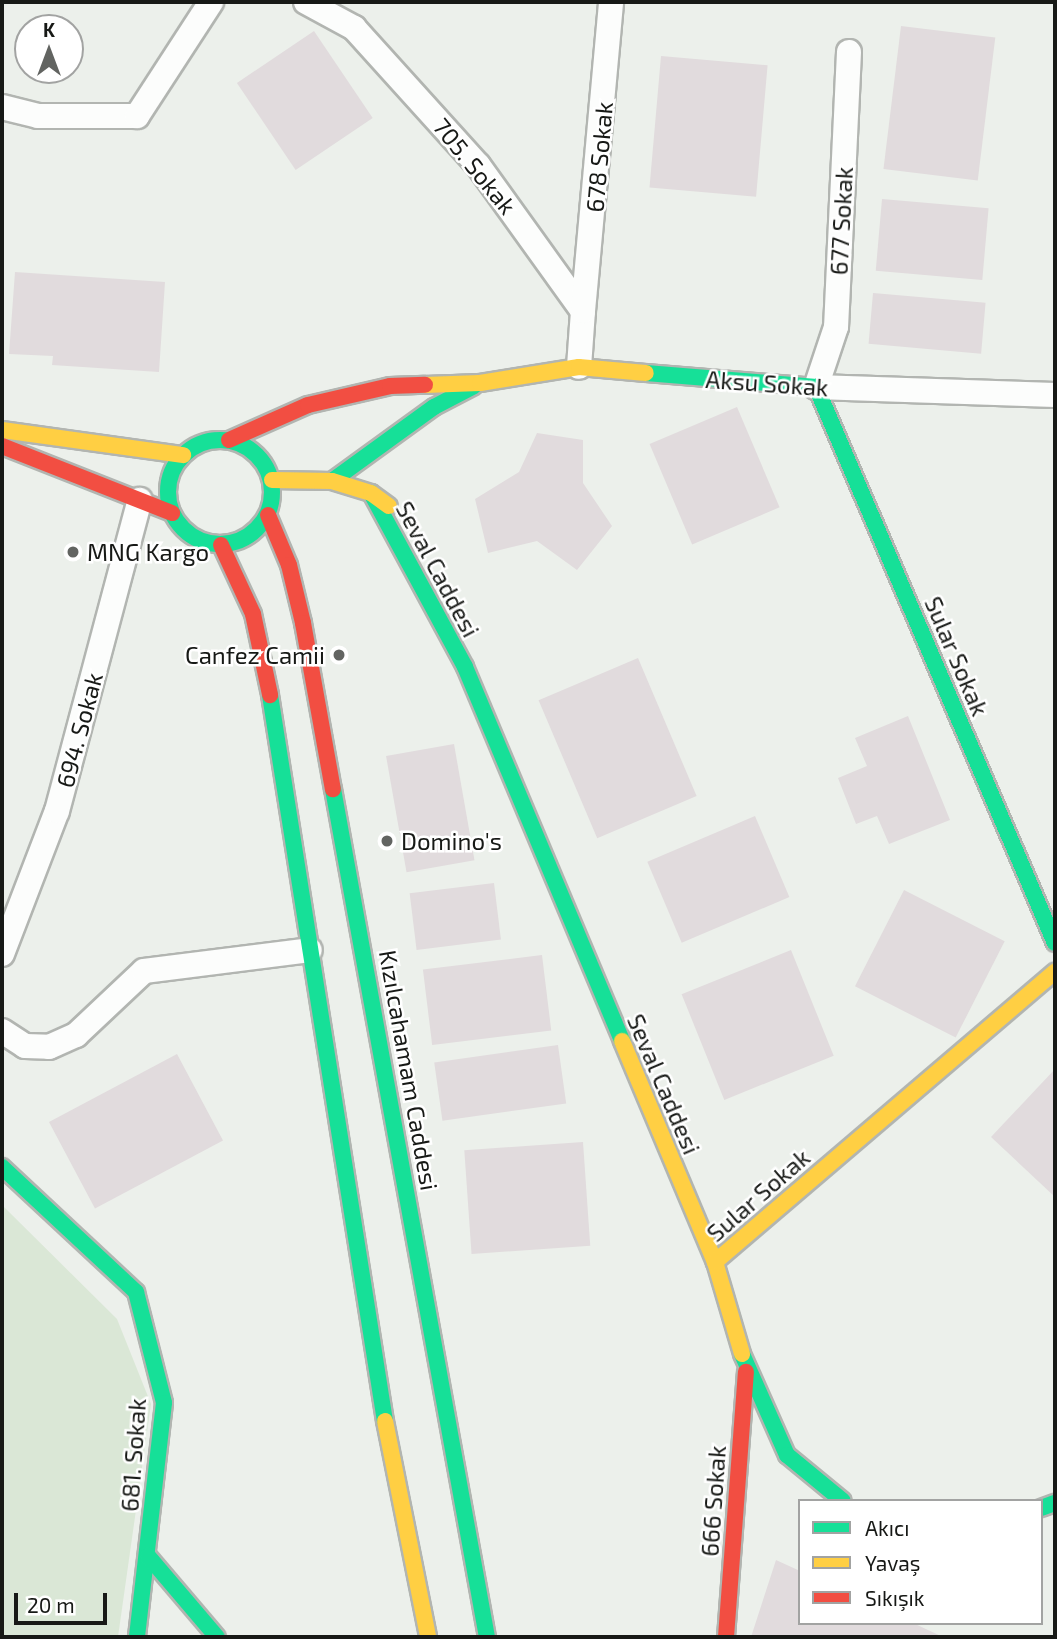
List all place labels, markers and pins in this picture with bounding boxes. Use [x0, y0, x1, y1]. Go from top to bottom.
place label: MNG Kargo [87, 538, 209, 566]
marker: MNG Kargo [65, 544, 81, 560]
place label: Canfez Camii [185, 641, 325, 669]
marker: Canfez Camii [331, 647, 347, 663]
place label: Domino's [401, 827, 502, 855]
marker: Domino's [379, 833, 395, 849]

